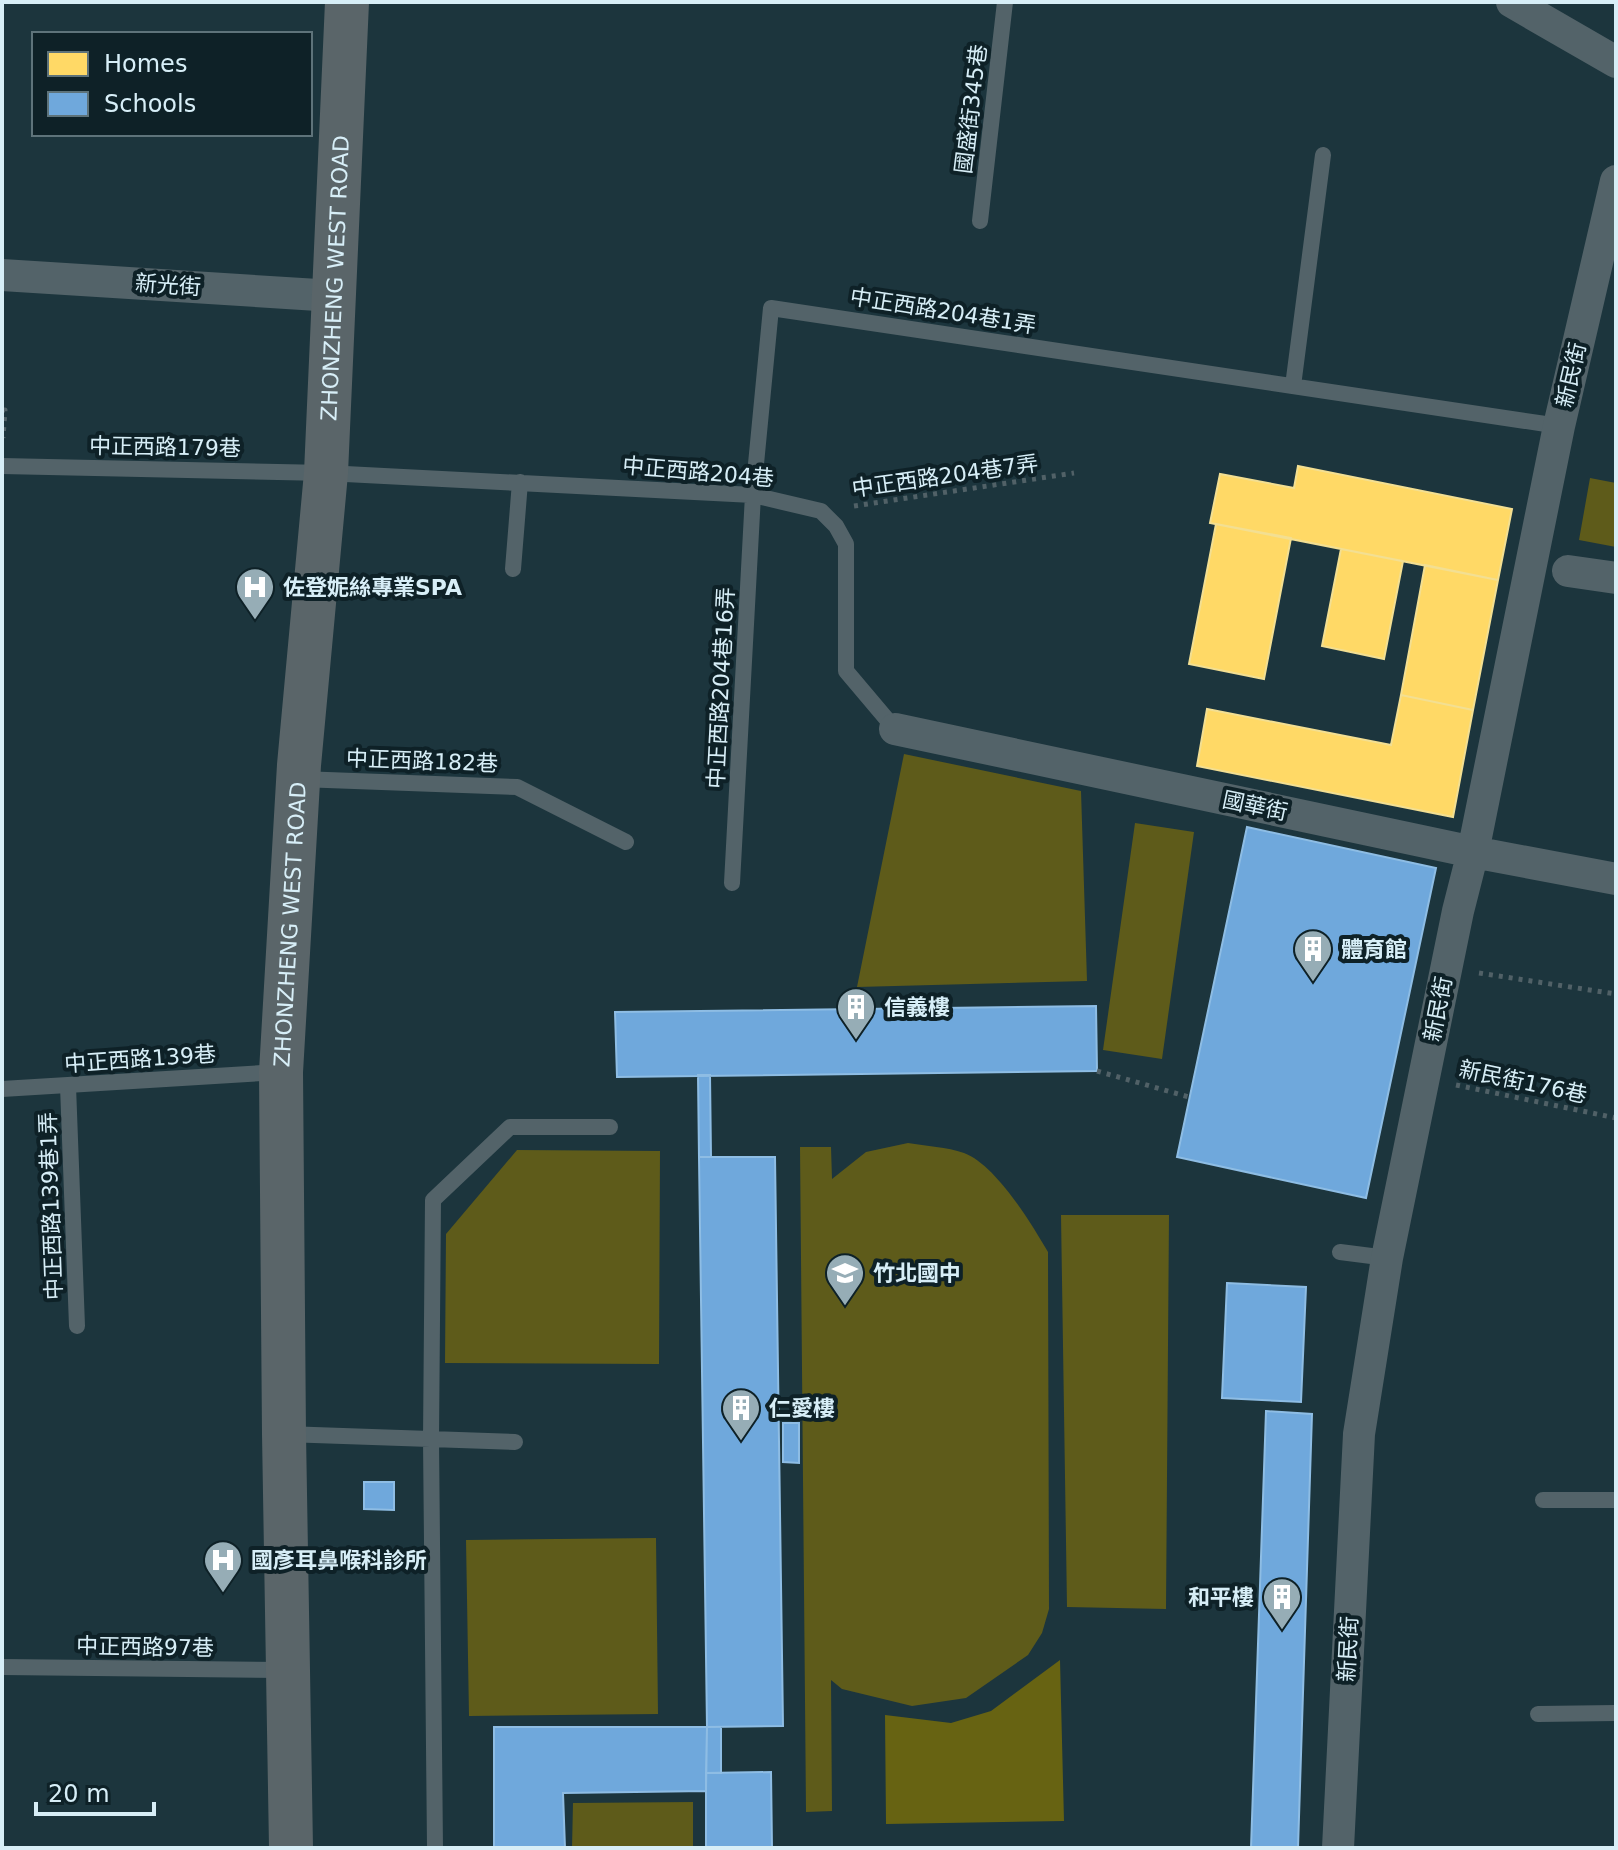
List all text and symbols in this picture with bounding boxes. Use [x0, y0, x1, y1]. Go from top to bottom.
legend [32, 32, 312, 136]
street label: 國盛街345巷 [951, 43, 991, 175]
text: Homes [104, 50, 187, 78]
text: Schools [104, 90, 196, 118]
street label: ZHONZHENG WEST ROAD [316, 135, 354, 421]
street label: 新光街 [134, 270, 202, 300]
street label: 中正西路204巷1弄 [848, 284, 1038, 338]
street label: 新民街 [1551, 340, 1591, 410]
street label: 中正西路179巷 [89, 433, 241, 461]
street label: 中正西路204巷7弄 [850, 451, 1040, 501]
street label: 中正西路204巷 [621, 453, 775, 491]
hospital icon: 佐登妮絲專業SPA [234, 566, 276, 621]
place label: 佐登妮絲專業SPA [283, 575, 462, 600]
street label: 中正西路204巷16弄 [703, 586, 739, 790]
street label: 中正西路182巷 [346, 746, 498, 776]
street label: ZHONZHENG WEST ROAD [269, 781, 311, 1068]
street label: 國華街 [1220, 787, 1290, 825]
building icon: 體育館 [1292, 928, 1334, 983]
place label: 體育館 [1341, 937, 1407, 962]
street label: 新民街 [1419, 974, 1457, 1044]
building icon: 信義樓 [835, 986, 877, 1041]
place label: 信義樓 [884, 995, 950, 1020]
street label: 中正西路139巷 [63, 1041, 217, 1077]
street label: 新民街176巷 [1457, 1056, 1589, 1108]
street label: 中正西路139巷1弄 [35, 1112, 67, 1300]
school or university icon: 竹北國中 [824, 1252, 866, 1307]
place label: 竹北國中 [873, 1261, 961, 1286]
building icon: 仁愛樓 [720, 1387, 762, 1442]
place label: 仁愛樓 [769, 1396, 835, 1421]
hospital icon: 國彥耳鼻喉科診所 [202, 1539, 244, 1594]
place label: 國彥耳鼻喉科診所 [251, 1548, 427, 1573]
building icon: 和平樓 [1261, 1576, 1303, 1631]
place label: 和平樓 [1188, 1585, 1254, 1610]
street label: 新民街 [1334, 1615, 1362, 1683]
street label: 中正西路97巷 [76, 1633, 214, 1661]
scale bar [36, 1766, 154, 1816]
text: 20 m [48, 1780, 110, 1808]

